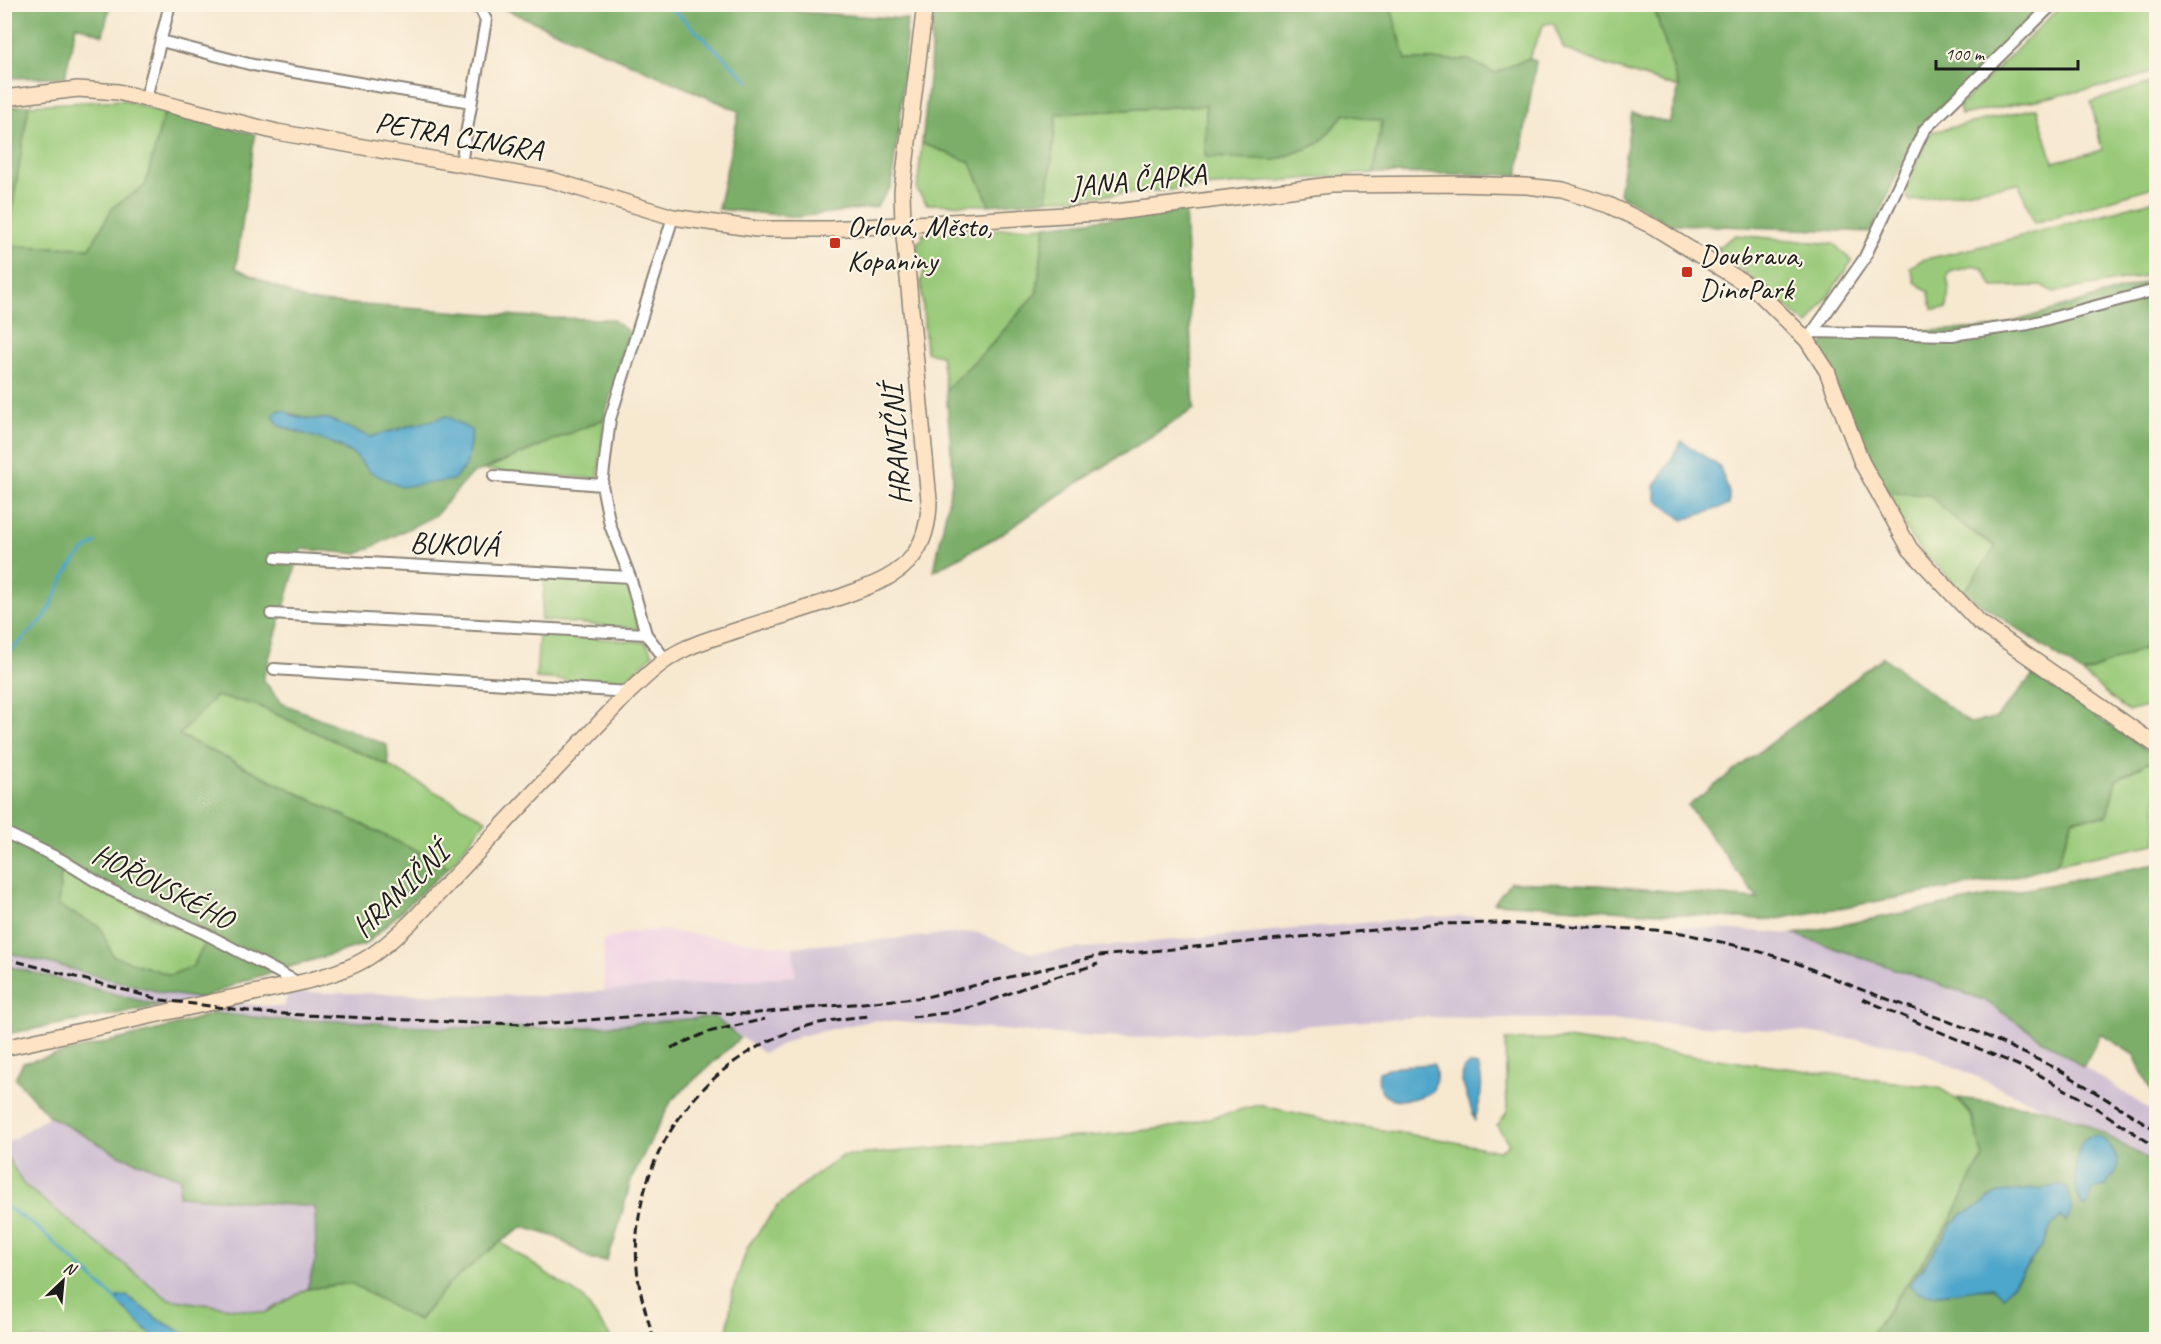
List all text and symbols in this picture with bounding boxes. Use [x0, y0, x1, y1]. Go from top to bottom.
scale bar [1936, 33, 2078, 71]
text: 100 m [1945, 43, 1986, 65]
street label: PETRA CINGRA [372, 103, 547, 170]
street label: JANA ČAPKA [1066, 154, 1209, 206]
place label: Orlová, Město, Kopaniny [847, 207, 993, 279]
marker: Orlová, Město, Kopaniny [828, 236, 842, 250]
place label: Doubrava, DinoPark [1699, 236, 1803, 308]
marker: Doubrava, DinoPark [1680, 265, 1694, 279]
street label: HRANIČNÍ [872, 377, 919, 506]
street label: BUKOVÁ [409, 523, 503, 565]
street label: HRANIČNÍ [344, 830, 461, 945]
street label: HOŘOVSKÉHO [86, 834, 243, 939]
north arrow [33, 1251, 93, 1311]
text: N [60, 1257, 81, 1281]

